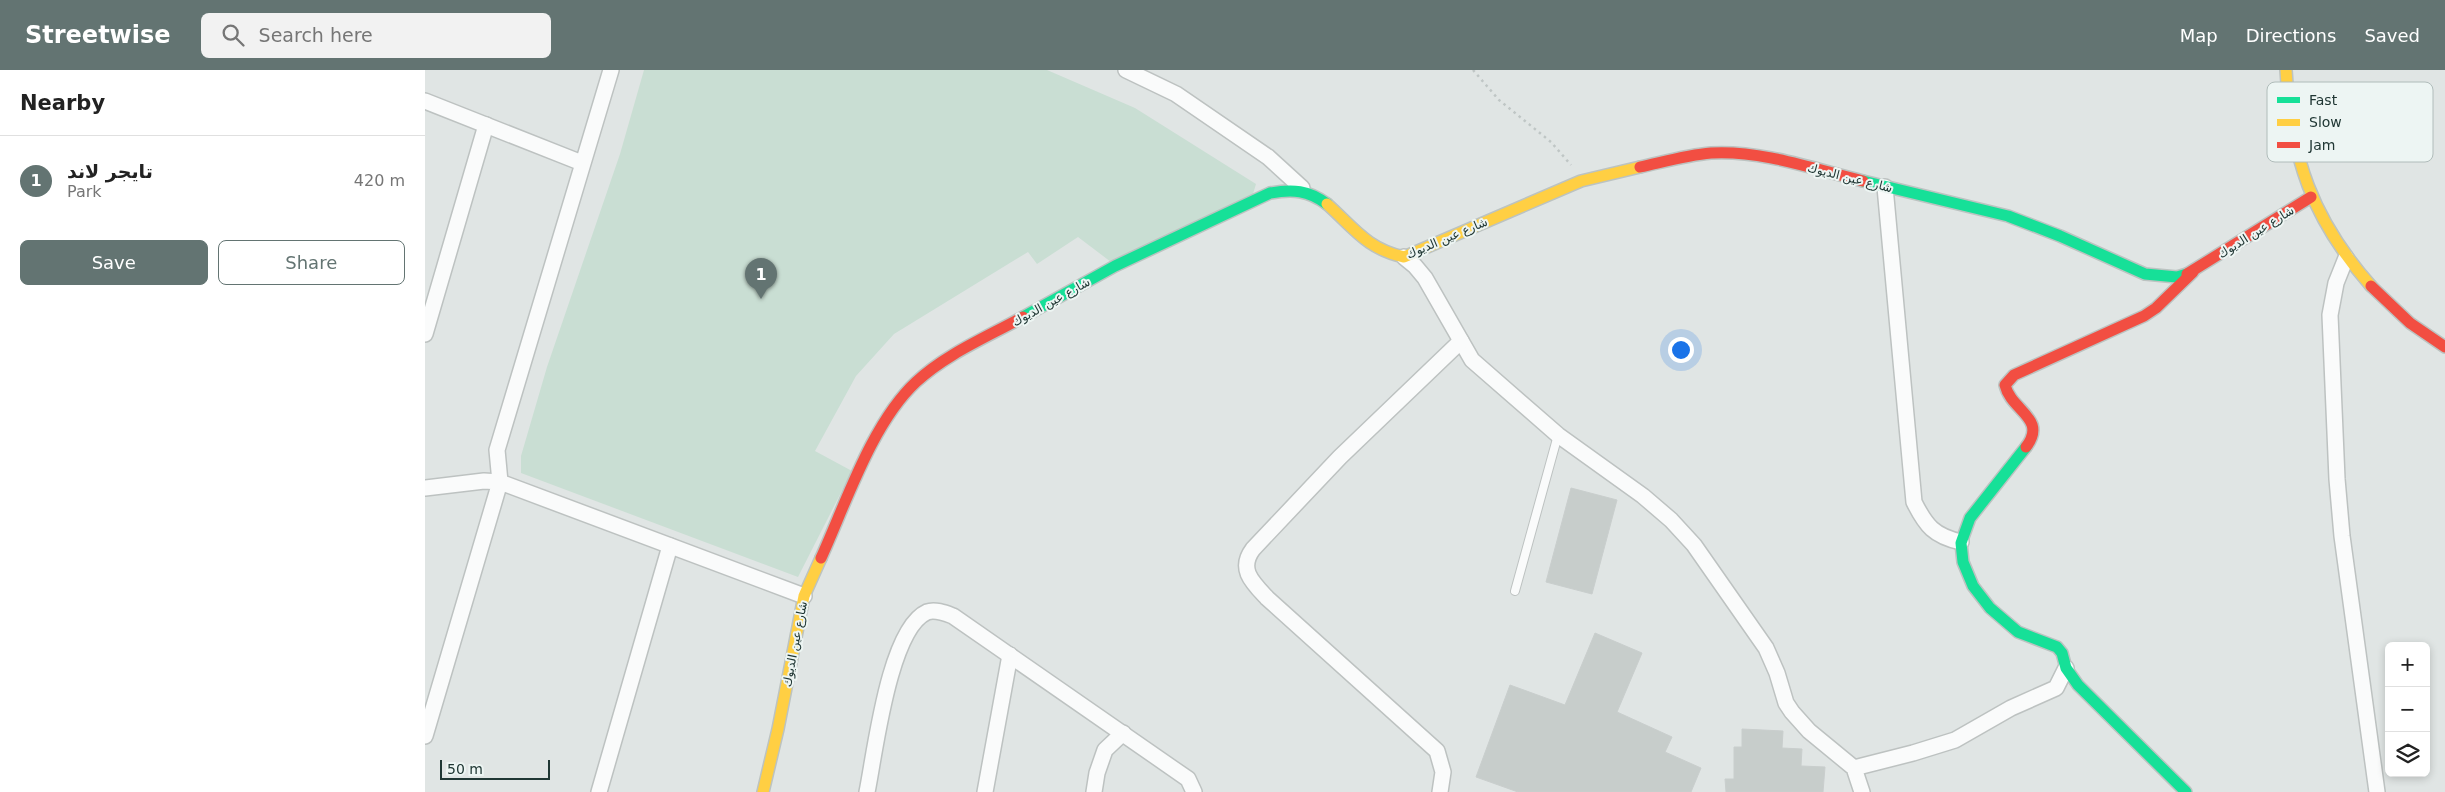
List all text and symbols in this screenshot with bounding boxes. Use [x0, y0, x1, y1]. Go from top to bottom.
search box [201, 13, 551, 58]
text: Streetwise [25, 21, 171, 49]
icon: search [219, 21, 247, 49]
text: Search here [259, 24, 373, 46]
text: Map [2180, 25, 2218, 46]
text: Directions [2246, 25, 2336, 46]
text: Saved [2364, 25, 2420, 46]
legend [2267, 82, 2433, 162]
text: Nearby [20, 91, 105, 115]
text: Fast [2309, 92, 2338, 108]
text: Slow [2309, 114, 2342, 130]
text: Jam [2308, 137, 2335, 153]
text: تايجر لاند [67, 160, 153, 182]
street label: شارع عين الديوك [1806, 161, 1894, 196]
text: 1 [30, 171, 42, 190]
text: 420 m [354, 171, 405, 190]
text: Park [67, 182, 102, 201]
street label: شارع عين الديوك [2215, 203, 2297, 262]
street label: شارع عين الديوك [1404, 215, 1490, 262]
button: Save [20, 240, 208, 285]
button: Share [218, 240, 405, 285]
pin: 1 [745, 258, 777, 299]
street label: شارع عين الديوك [1010, 275, 1093, 330]
your location [1668, 337, 1694, 363]
street label: شارع عين الديوك [780, 600, 811, 688]
map controls [2385, 642, 2430, 777]
button: + [2385, 642, 2430, 687]
button: − [2385, 687, 2430, 732]
button: layers [2385, 732, 2430, 777]
scale bar [440, 757, 550, 780]
text: 50 m [447, 761, 483, 777]

